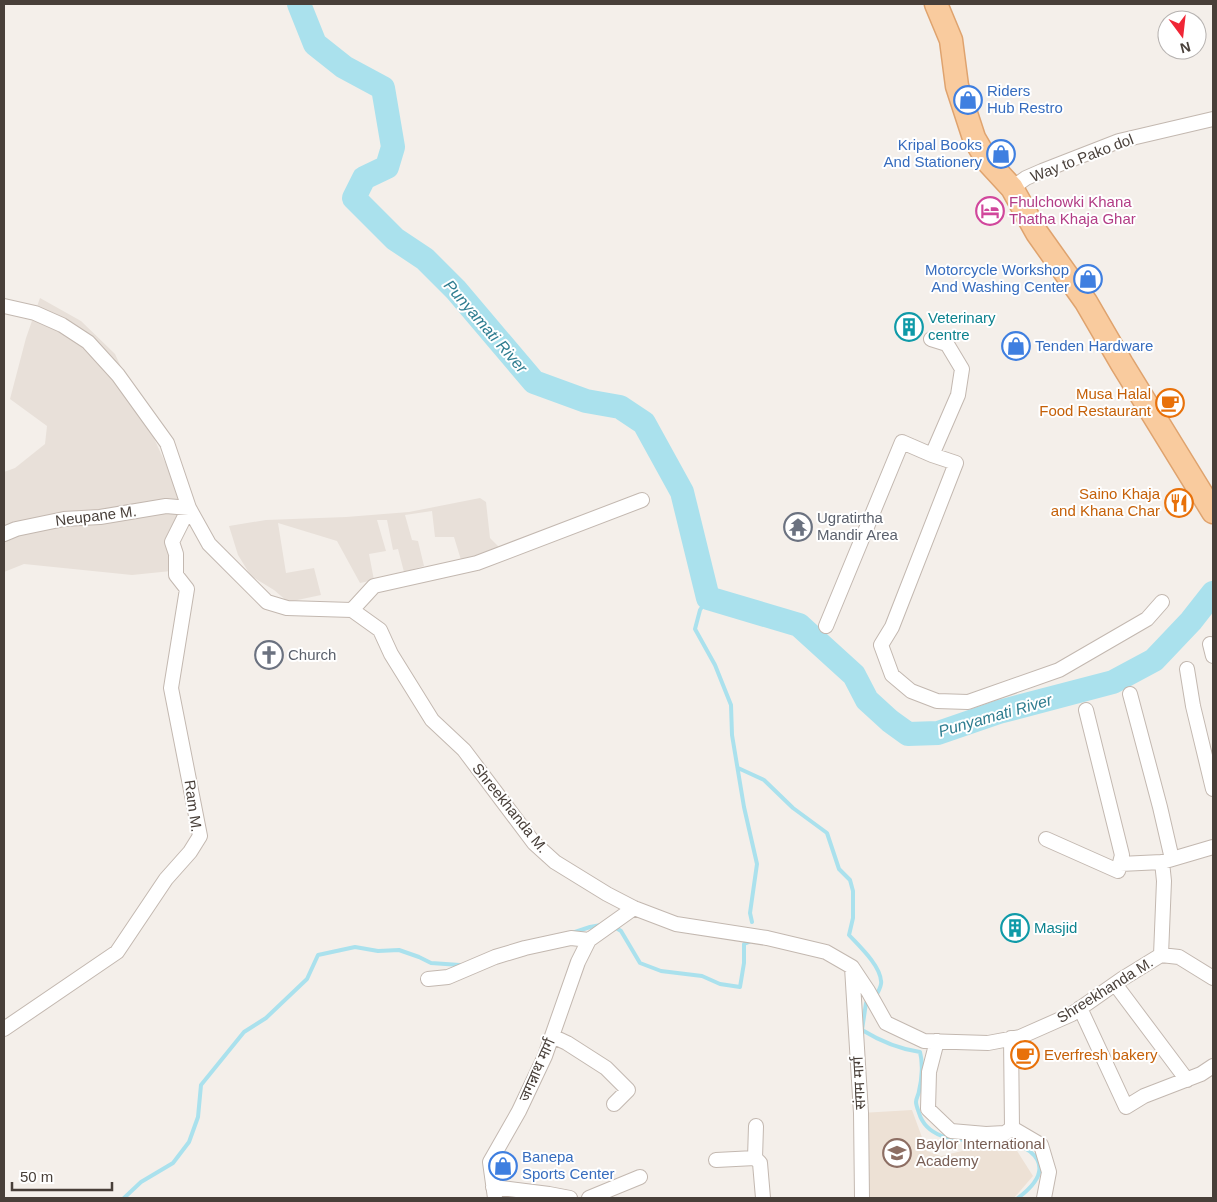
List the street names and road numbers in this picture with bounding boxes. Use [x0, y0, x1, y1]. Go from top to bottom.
street label: Way to Pako dol [1028, 130, 1136, 185]
street label: Neupane M. [54, 502, 138, 529]
street label: Shreekhanda M. [469, 760, 552, 856]
street label: Ram M. [181, 779, 206, 833]
street label: Shreekhanda M. [1054, 953, 1156, 1026]
street label: जगन्नाथ मार्ग [515, 1035, 558, 1104]
street label: संगम मार्ग [849, 1055, 868, 1110]

